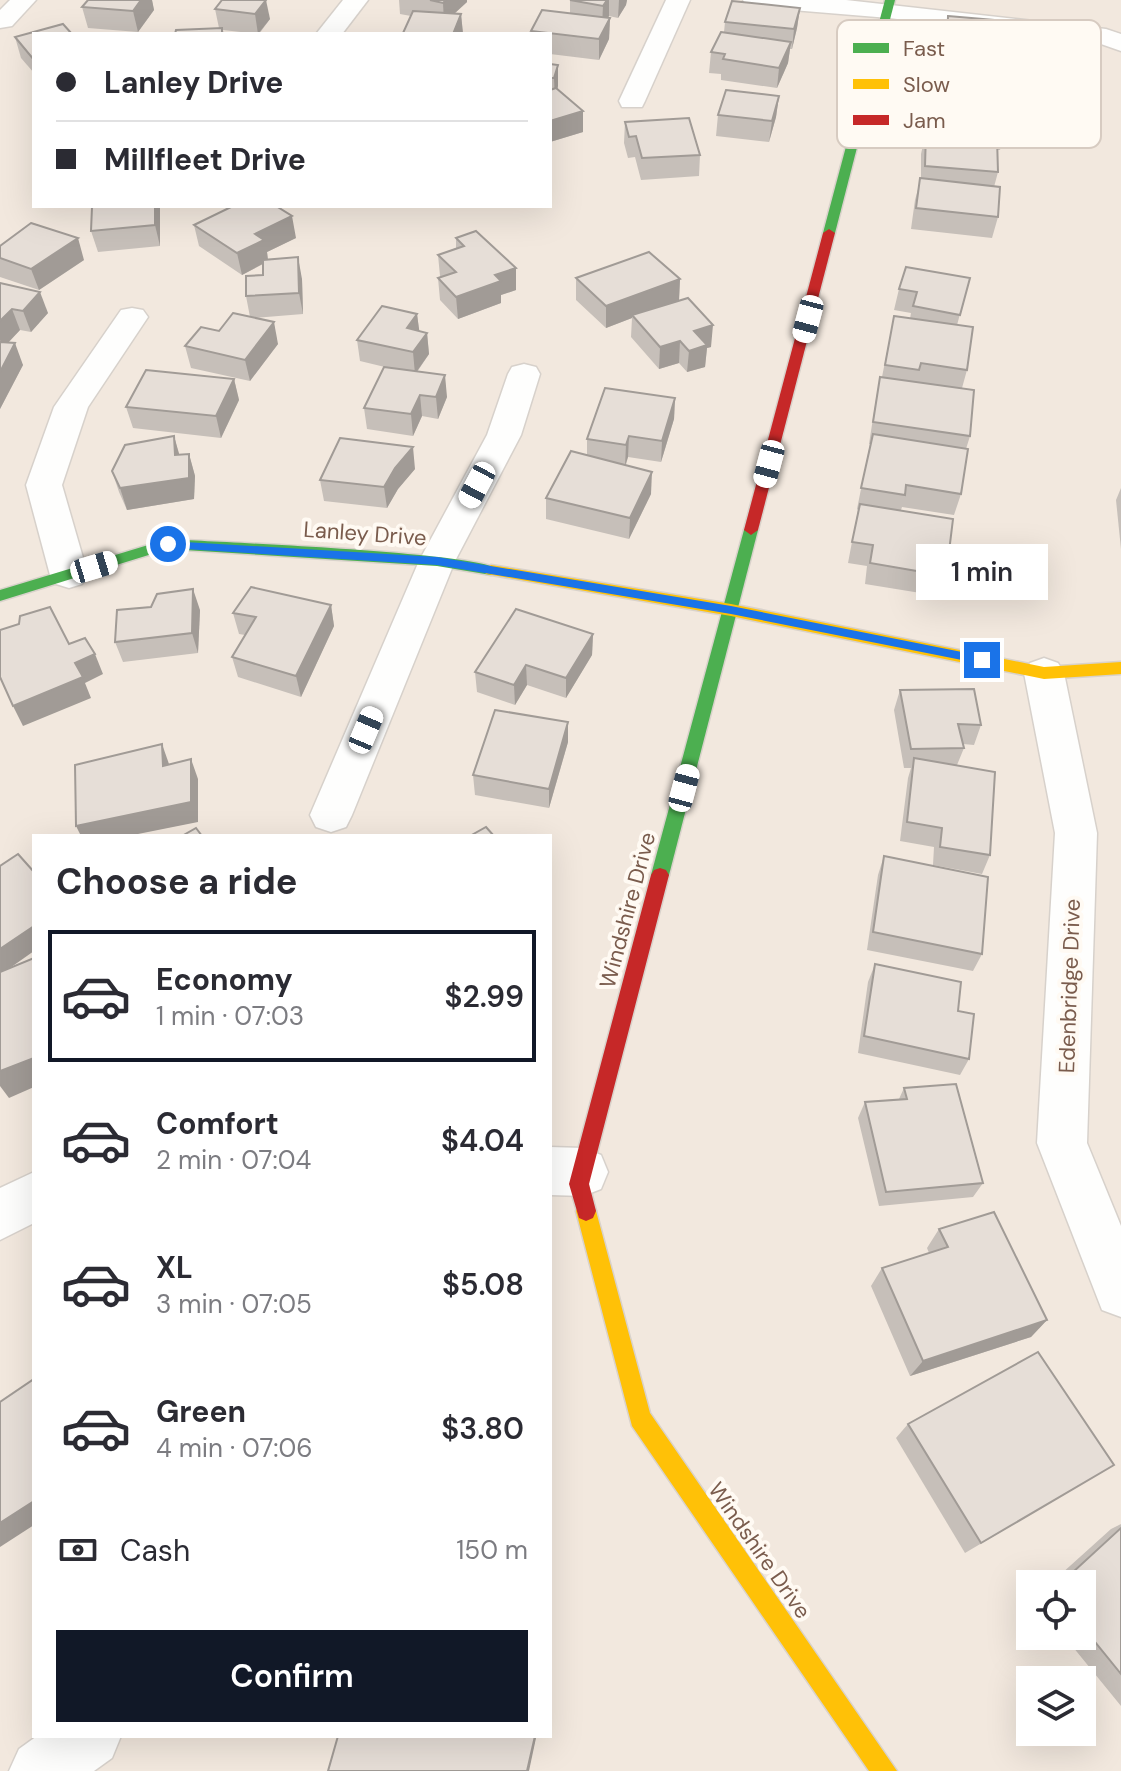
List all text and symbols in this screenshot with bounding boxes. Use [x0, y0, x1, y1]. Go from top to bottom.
legend [837, 20, 1101, 148]
text: Fast [903, 34, 945, 63]
text: Lanley Drive [104, 63, 283, 102]
text: Slow [903, 70, 950, 99]
text: Jam [903, 106, 946, 135]
text: Millfleet Drive [104, 140, 306, 179]
car [790, 293, 826, 345]
car [751, 438, 787, 490]
car [455, 458, 499, 512]
street label: Lanley Drive [302, 515, 427, 552]
route start [150, 526, 186, 562]
callout: 1 min [916, 544, 1048, 600]
car [68, 549, 120, 585]
text: 1 min [951, 555, 1013, 589]
route end [964, 642, 1000, 678]
car [346, 703, 386, 757]
car [666, 762, 702, 814]
street label: Windshire Drive [593, 829, 662, 991]
text: Choose a ride [56, 858, 297, 905]
street label: Edenbridge Drive [1052, 898, 1087, 1074]
icon: car [60, 960, 132, 1032]
text: Economy [156, 960, 293, 999]
text: $2.99 [445, 977, 524, 1016]
text: 1 min · 07:03 [156, 999, 304, 1033]
icon: car [60, 1104, 132, 1176]
text: Comfort [156, 1104, 279, 1143]
text: $4.04 [441, 1121, 524, 1160]
text: 2 min · 07:04 [156, 1143, 311, 1177]
icon: car [60, 1248, 132, 1320]
text: XL [156, 1248, 193, 1287]
text: $5.08 [442, 1265, 524, 1304]
text: 3 min · 07:05 [156, 1287, 312, 1321]
icon: car [60, 1392, 132, 1464]
text: Green [156, 1392, 246, 1431]
text: $3.80 [441, 1409, 524, 1448]
text: 4 min · 07:06 [156, 1431, 313, 1465]
street label: Windshire Drive [702, 1476, 817, 1624]
icon: cash [56, 1528, 100, 1572]
text: Cash [120, 1531, 190, 1570]
text: 150 m [456, 1533, 528, 1567]
map controls [1016, 1570, 1096, 1746]
button: locate [1016, 1570, 1096, 1650]
button: Confirm [56, 1630, 528, 1722]
button: layers [1016, 1666, 1096, 1746]

